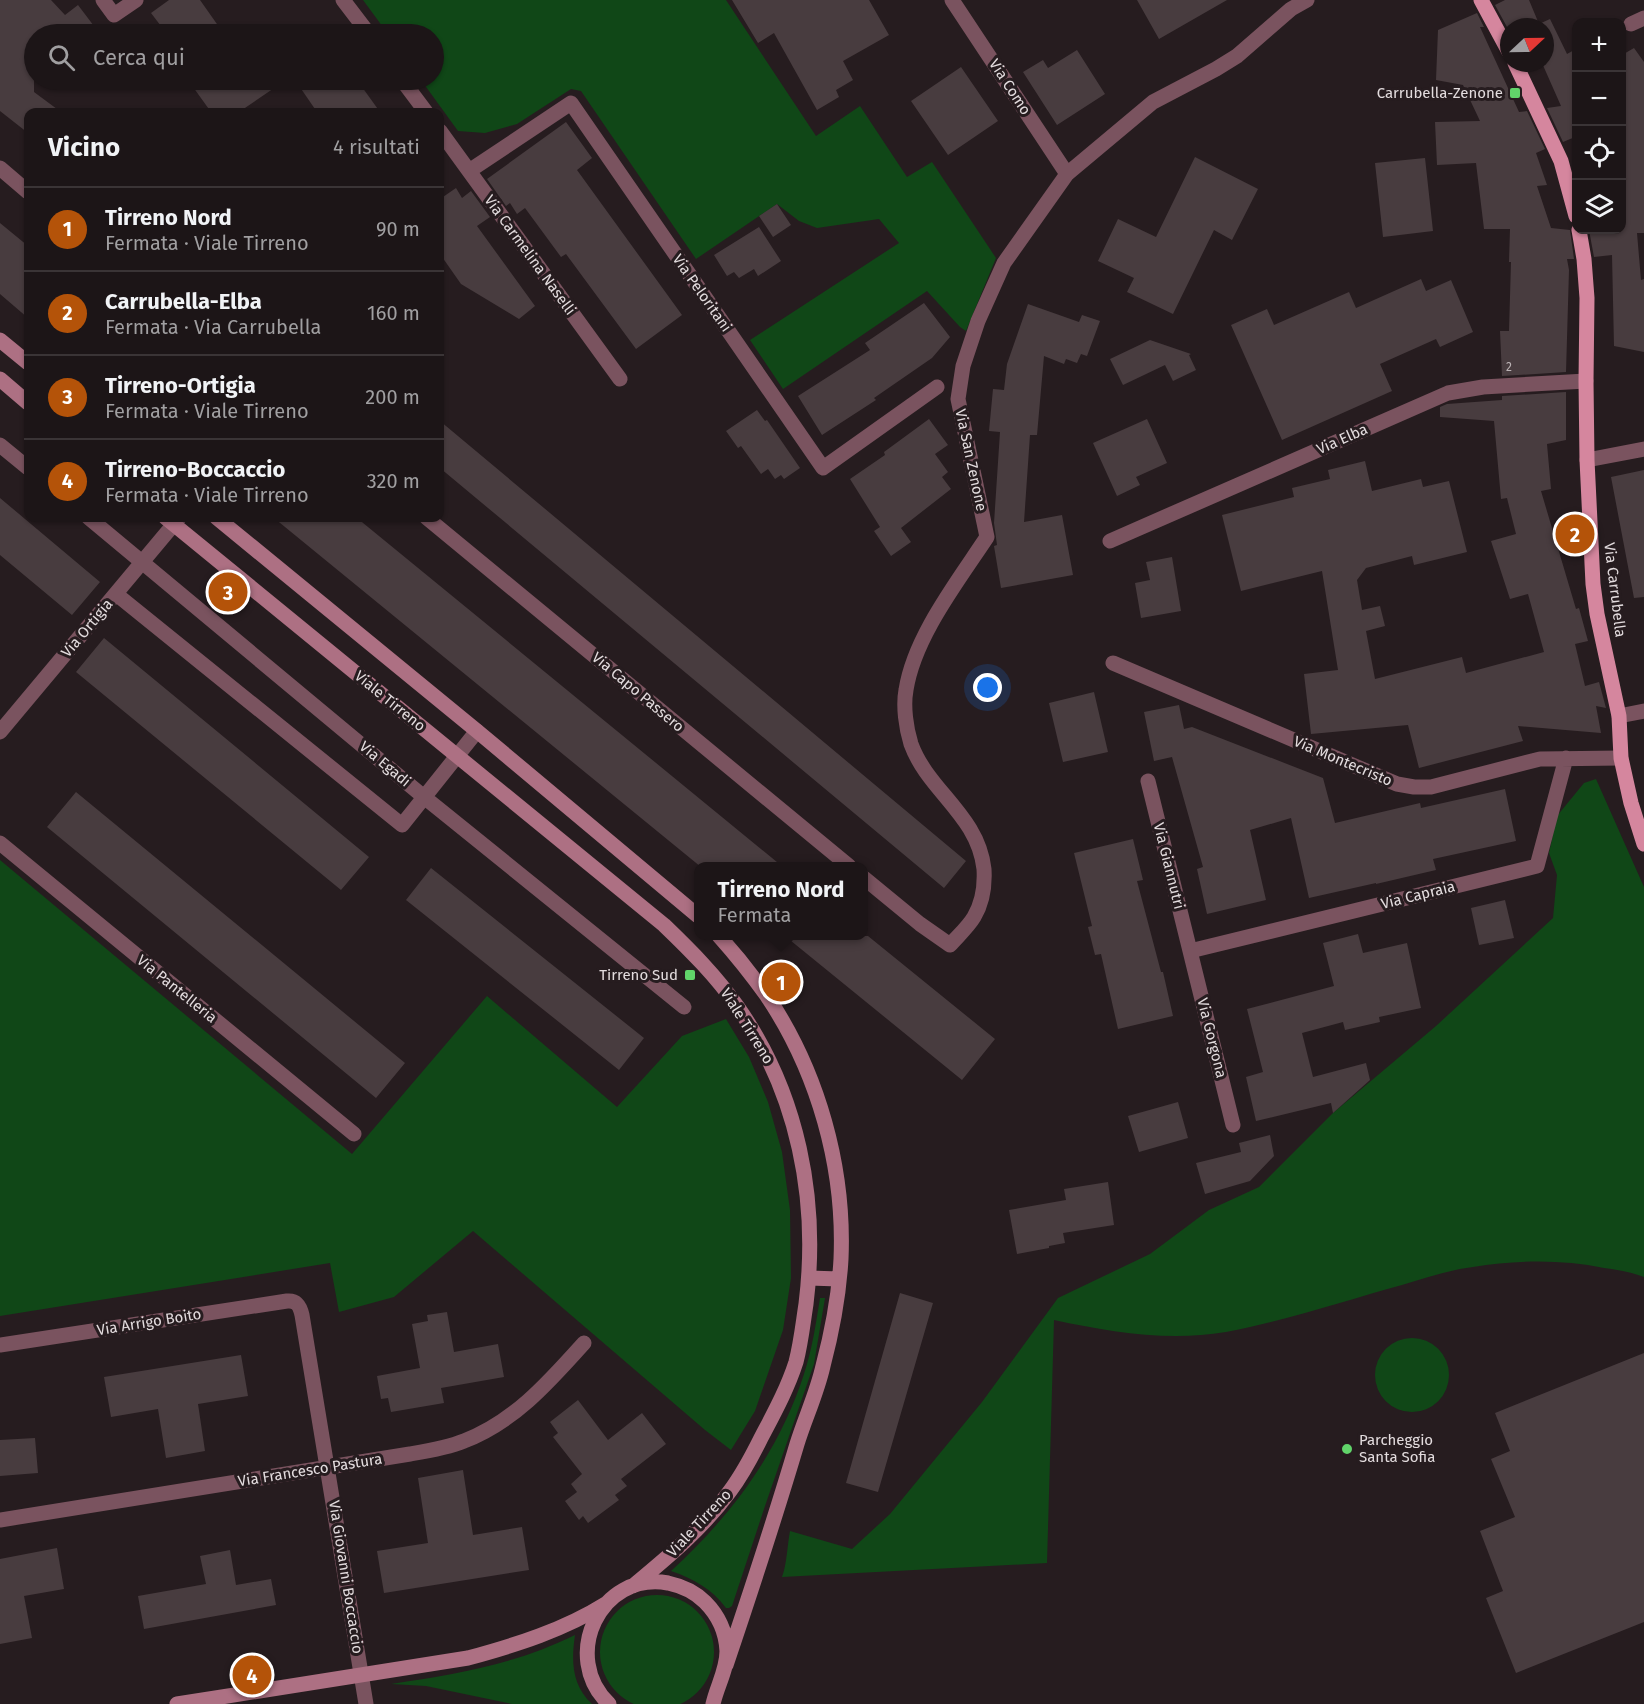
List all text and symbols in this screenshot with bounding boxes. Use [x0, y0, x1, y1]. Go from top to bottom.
north arrow [1500, 18, 1554, 72]
map controls [1572, 18, 1626, 234]
button: + [1572, 18, 1626, 72]
search box [24, 24, 444, 90]
icon: search [45, 41, 78, 74]
text: Cerca qui [93, 44, 185, 71]
street label: Via Como [985, 56, 1035, 118]
button: − [1572, 72, 1626, 126]
place label: Carrubella-Zenone [1377, 84, 1503, 102]
marker: Carrubella-Zenone [1508, 86, 1522, 100]
button: locate [1572, 126, 1626, 180]
text: Vicino [48, 132, 120, 163]
text: 4 risultati [333, 135, 420, 159]
button: layers [1572, 180, 1626, 234]
street label: Via Carmelina Naselli [480, 191, 580, 319]
text: Tirreno Nord [105, 204, 232, 231]
text: 1 [63, 217, 72, 241]
text: 90 m [376, 217, 420, 241]
text: Fermata · Viale Tirreno [105, 231, 309, 255]
street label: Via Peloritani [669, 251, 735, 335]
text: Carrubella-Elba [105, 288, 262, 315]
text: 2 [62, 301, 73, 325]
text: 160 m [367, 301, 420, 325]
text: Fermata · Via Carrubella [105, 315, 321, 339]
house number: 2 [1506, 360, 1512, 374]
text: Tirreno-Ortigia [105, 372, 256, 399]
text: 3 [62, 385, 73, 409]
text: 200 m [365, 385, 420, 409]
text: Fermata · Viale Tirreno [105, 399, 309, 423]
street label: Via San Zenone [951, 407, 991, 513]
street label: Via Elba [1314, 420, 1370, 458]
text: Tirreno-Boccaccio [105, 456, 285, 483]
text: 4 [62, 469, 73, 493]
text: 320 m [367, 469, 420, 493]
text: Fermata · Viale Tirreno [105, 483, 309, 507]
pin: 2 [1556, 512, 1594, 556]
street label: Via Carrubella [1600, 542, 1630, 638]
pin: 3 [208, 570, 248, 614]
street label: Via Ortigia [57, 595, 117, 661]
street label: Via Capo Passero [588, 648, 688, 736]
street label: Viale Tirreno [351, 667, 429, 735]
your location [973, 673, 1002, 702]
street label: Via Montecristo [1291, 732, 1395, 790]
street label: Via Egadi [356, 737, 414, 791]
street label: Via Giannutri [1150, 821, 1188, 911]
popup [694, 862, 868, 940]
text: Tirreno Nord [718, 876, 844, 903]
street label: Via Capraia [1379, 877, 1457, 913]
text: Fermata [718, 903, 791, 927]
street label: Via Pantelleria [133, 951, 221, 1027]
pin: 1 [762, 960, 800, 1004]
place label: Tirreno Sud [599, 966, 678, 984]
marker: Tirreno Sud [683, 968, 697, 982]
street label: Viale Tirreno [717, 985, 777, 1067]
street label: Via Gorgona [1193, 996, 1231, 1080]
street label: Via Arrigo Boito [96, 1305, 202, 1339]
place label: Parcheggio Santa Sofia [1359, 1431, 1435, 1466]
marker: Parcheggio Santa Sofia [1340, 1442, 1354, 1456]
street label: Via Francesco Pastura [237, 1450, 383, 1490]
street label: Viale Tirreno [663, 1485, 735, 1561]
street label: Via Giovanni Boccaccio [325, 1499, 367, 1655]
pin: 4 [232, 1652, 272, 1698]

